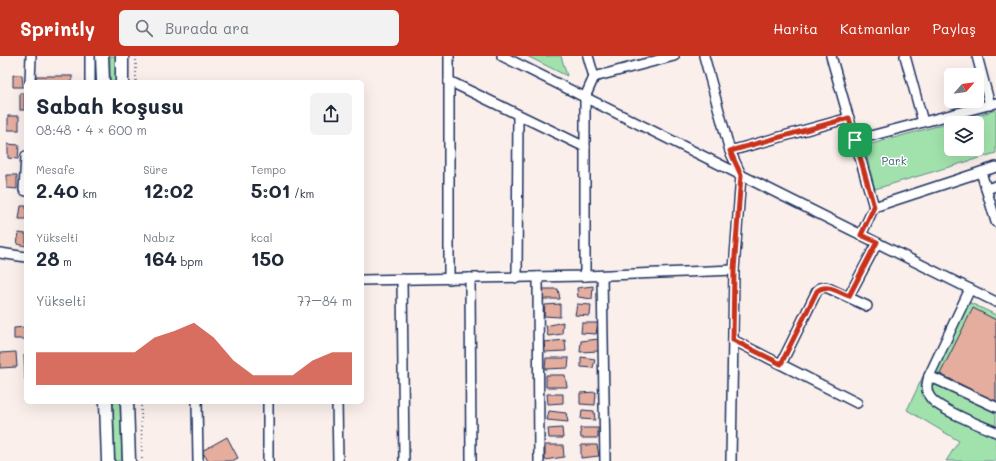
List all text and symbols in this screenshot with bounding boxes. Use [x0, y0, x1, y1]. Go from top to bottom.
search box [119, 10, 399, 46]
text: Sprintly [20, 16, 95, 41]
icon: search [133, 17, 155, 39]
text: Burada ara [165, 18, 249, 38]
text: Harita [773, 19, 818, 38]
text: Katmanlar [840, 19, 910, 38]
text: Paylaş [932, 19, 976, 38]
north arrow [944, 68, 984, 108]
map controls [944, 68, 984, 156]
text: Sabah koşusu [36, 91, 184, 120]
button: share [310, 93, 352, 135]
button: layers [944, 116, 984, 156]
text: 08:48 · 4 × 600 m [36, 121, 147, 138]
pin [838, 123, 872, 157]
icon: arrive [844, 129, 866, 151]
park label: Park [882, 153, 907, 168]
text: Mesafe [36, 162, 75, 177]
text: Süre [143, 162, 168, 177]
text: Tempo [251, 162, 286, 177]
text: 2.40 [36, 177, 79, 203]
text: 12:02 [143, 177, 194, 203]
text: 5:01 [251, 177, 290, 203]
text: km [79, 186, 97, 201]
text: /km [290, 186, 314, 201]
text: Yükselti [36, 230, 78, 245]
text: Nabız [143, 230, 175, 245]
text: kcal [251, 230, 273, 245]
text: 28 [36, 245, 60, 271]
text: 164 [143, 245, 177, 271]
text: 150 [251, 245, 284, 271]
text: m [60, 254, 72, 269]
text: bpm [177, 254, 203, 269]
text: Yükselti [36, 292, 86, 309]
text: 77–84 m [297, 292, 352, 309]

